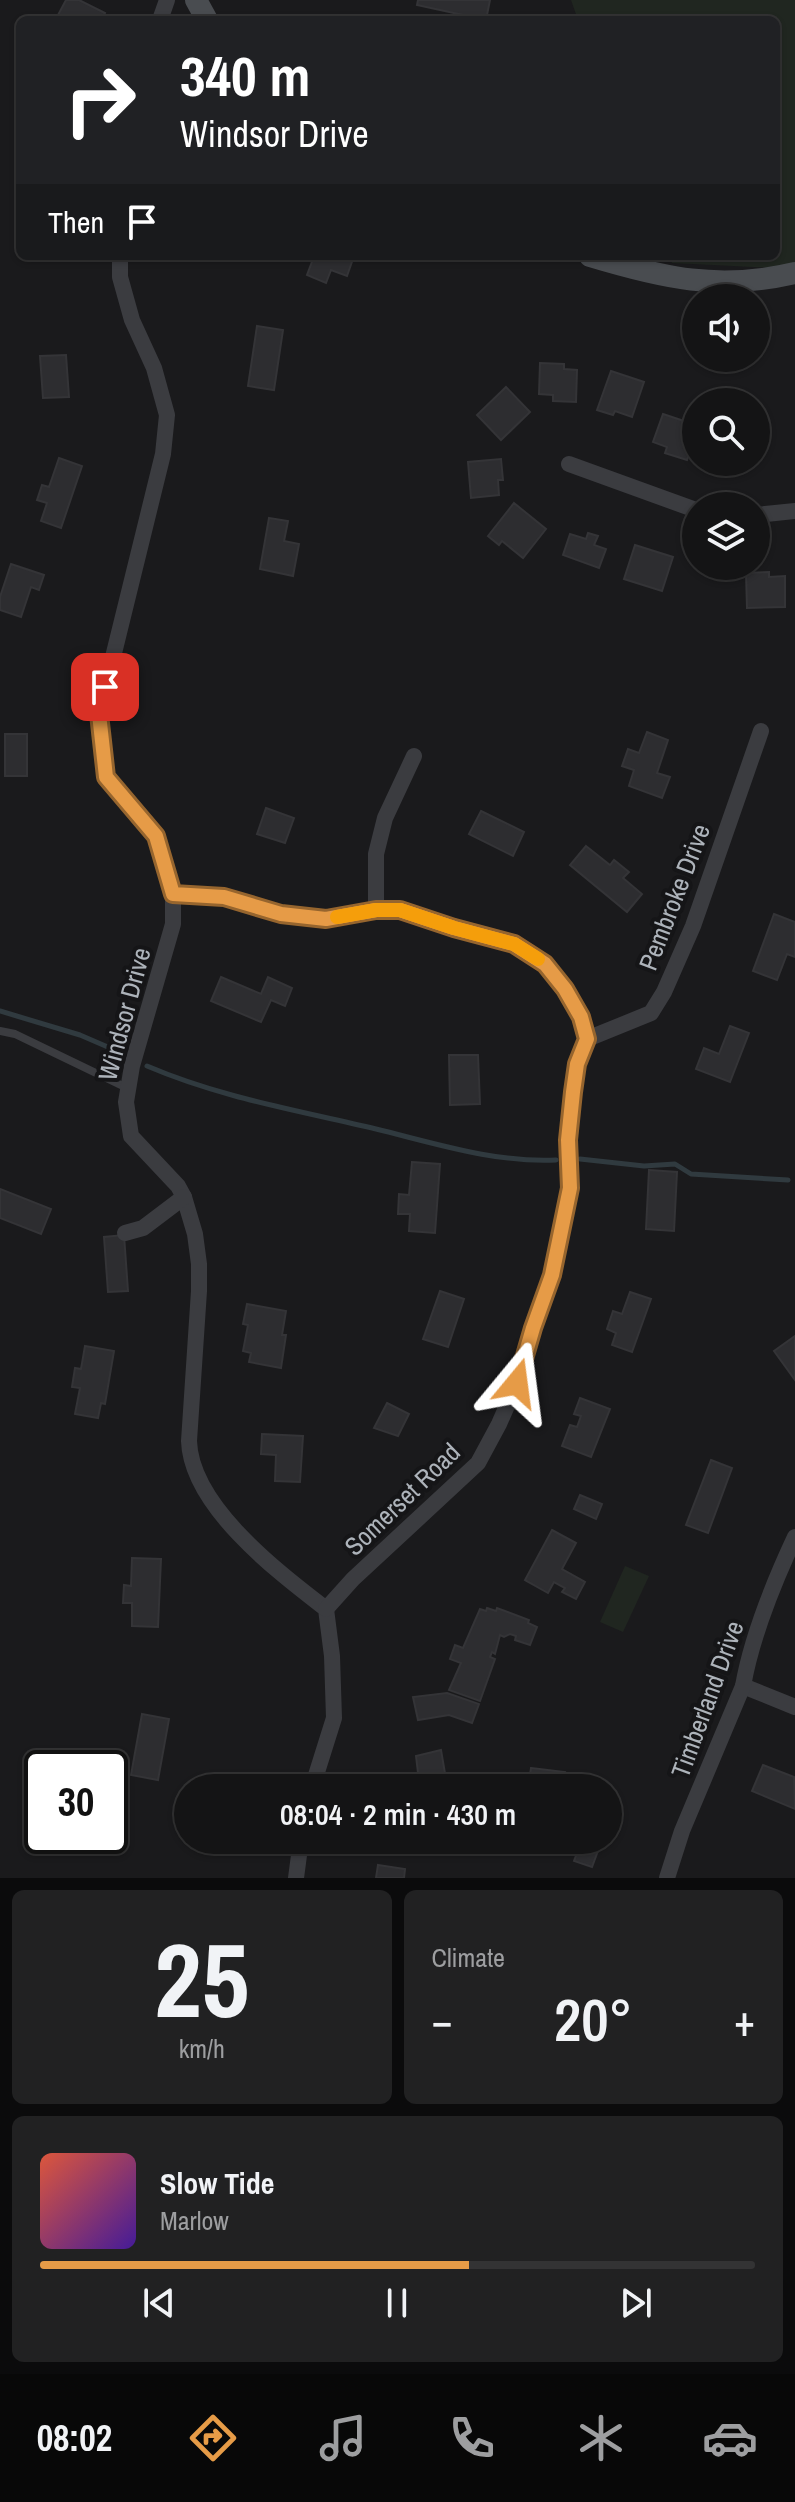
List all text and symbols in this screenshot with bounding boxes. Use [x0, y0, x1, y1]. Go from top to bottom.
text: 340 m [180, 38, 310, 113]
icon: right [48, 48, 152, 152]
text: Windsor Drive [180, 110, 369, 158]
icon: arrive [120, 200, 164, 244]
text: Then [48, 202, 104, 242]
map controls [682, 284, 770, 580]
button: sound [682, 284, 770, 372]
button: search [682, 388, 770, 476]
button: layers [682, 492, 770, 580]
pin [71, 653, 139, 721]
icon: arrive [83, 665, 127, 709]
street label: Pembroke Drive [630, 819, 718, 975]
street label: Windsor Drive [89, 944, 159, 1084]
position arrow [475, 1341, 559, 1425]
street label: Somerset Road [337, 1435, 467, 1563]
street label: Timberland Drive [662, 1616, 752, 1782]
speed limit sign: 30 [24, 1750, 128, 1854]
text: 08:04 · 2 min · 430 m [280, 1794, 516, 1834]
text: 25 [154, 1909, 249, 2049]
text: Climate [432, 1940, 505, 1975]
text: 20° [554, 1979, 633, 2060]
text: − [432, 1990, 453, 2050]
text: + [734, 1990, 755, 2050]
text: km/h [179, 2031, 225, 2066]
text: Slow Tide [160, 2163, 274, 2203]
text: Marlow [160, 2203, 229, 2238]
icon: previous [137, 2281, 181, 2325]
icon: pause [375, 2281, 419, 2325]
icon: next [614, 2281, 658, 2325]
icon: directions [185, 2410, 241, 2466]
icon: music [315, 2410, 371, 2466]
icon: phone [444, 2410, 500, 2466]
icon: climate [573, 2410, 629, 2466]
icon: car [702, 2410, 758, 2466]
text: 08:02 [37, 2414, 112, 2462]

